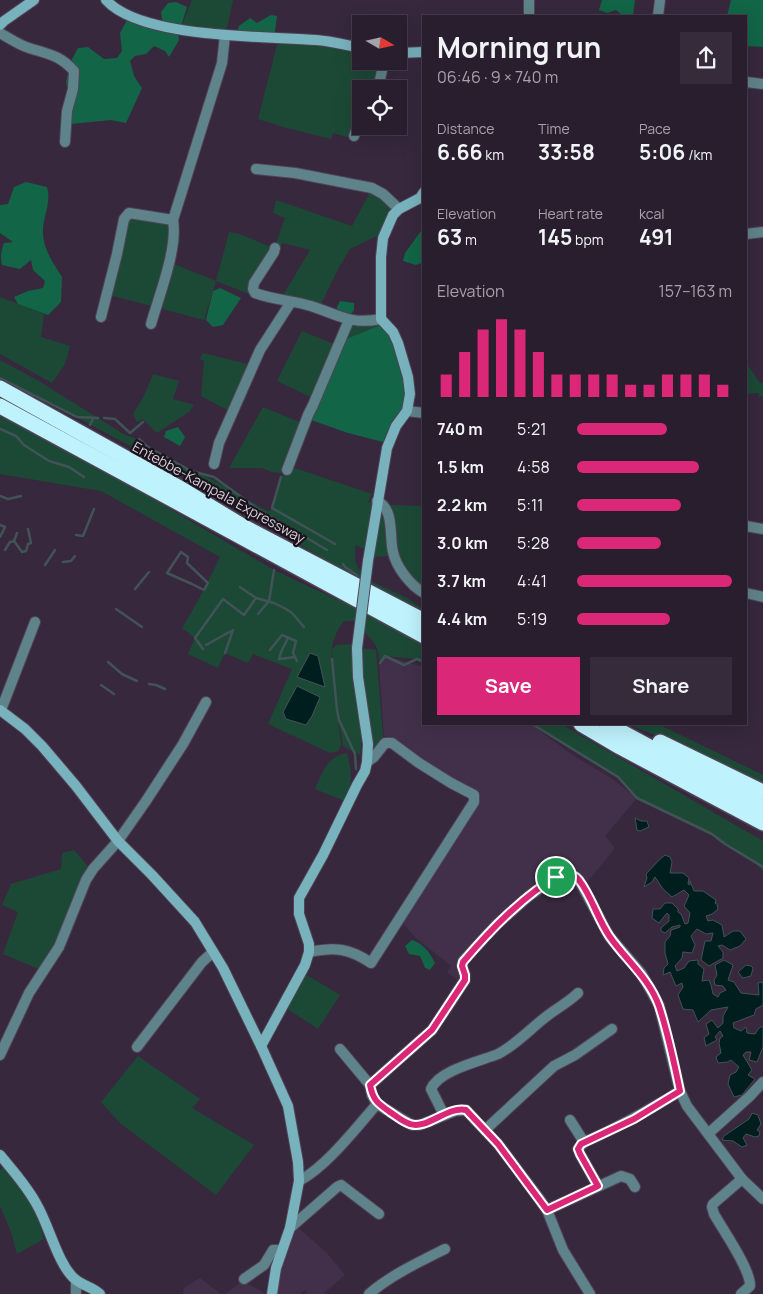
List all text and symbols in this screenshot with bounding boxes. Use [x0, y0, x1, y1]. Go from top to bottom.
north arrow [352, 15, 408, 70]
map controls [352, 15, 407, 135]
text: Morning run [437, 28, 601, 66]
button: share [680, 32, 732, 84]
text: 06:46 · 9 × 740 m [437, 66, 558, 88]
button: locate [352, 80, 407, 135]
text: Distance [437, 119, 494, 138]
text: Time [538, 119, 570, 138]
text: Pace [639, 119, 671, 138]
text: 6.66 [437, 138, 483, 166]
text: 33:58 [538, 138, 595, 166]
text: 5:06 [639, 138, 685, 166]
text: km [483, 145, 504, 164]
text: /km [685, 145, 712, 164]
text: Elevation [437, 204, 496, 223]
text: Heart rate [538, 204, 603, 223]
text: kcal [639, 204, 665, 223]
text: 63 [437, 223, 462, 251]
text: 145 [538, 223, 572, 251]
text: 491 [639, 223, 674, 251]
text: m [462, 230, 477, 249]
text: bpm [572, 230, 604, 249]
text: Elevation [437, 280, 505, 302]
text: 157–163 m [659, 280, 732, 302]
text: 740 m [437, 418, 483, 440]
text: 5:21 [517, 418, 546, 440]
street label: Entebbe-Kampala Expressway [129, 437, 309, 548]
text: 1.5 km [437, 456, 484, 478]
text: 4:58 [517, 456, 550, 478]
text: 2.2 km [437, 494, 487, 516]
text: 5:11 [517, 494, 544, 516]
text: 3.0 km [437, 532, 488, 554]
text: 5:28 [517, 532, 549, 554]
text: 3.7 km [437, 570, 486, 592]
text: 4:41 [517, 570, 547, 592]
text: 4.4 km [437, 608, 487, 630]
text: 5:19 [517, 608, 547, 630]
button: Save [437, 657, 580, 715]
button: Share [590, 657, 732, 715]
pin [535, 856, 577, 898]
icon: arrive [542, 863, 570, 891]

